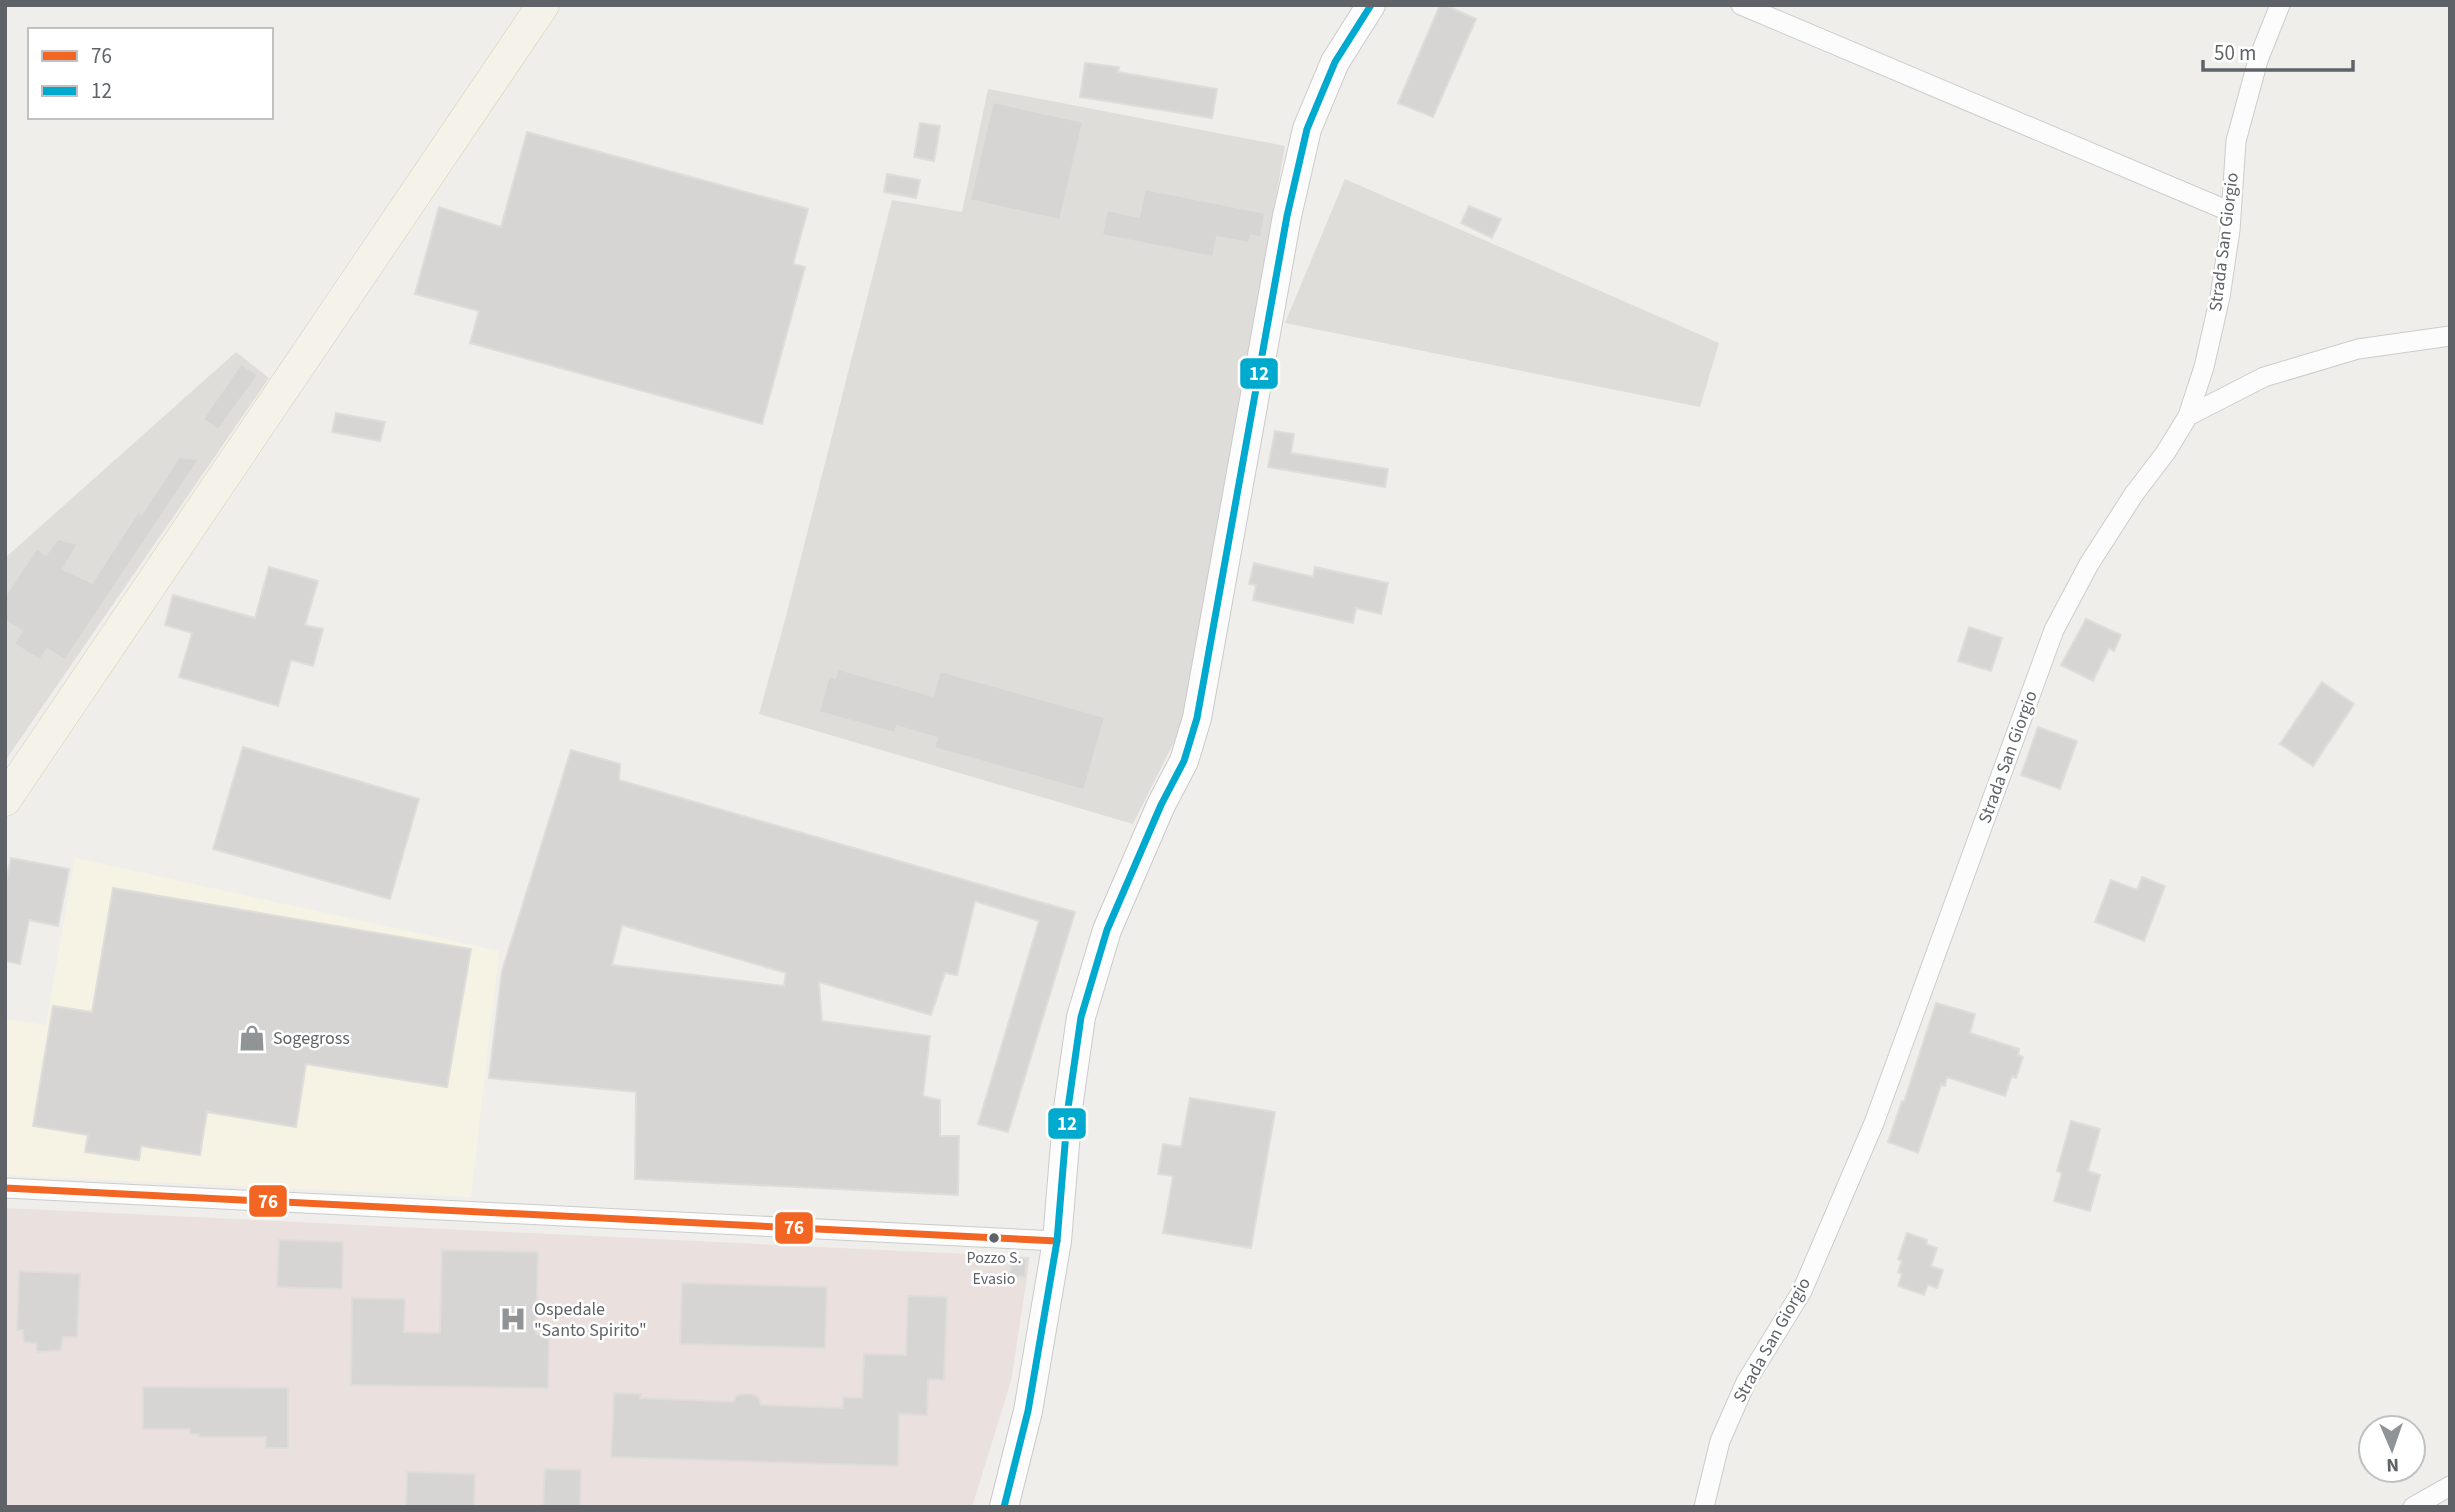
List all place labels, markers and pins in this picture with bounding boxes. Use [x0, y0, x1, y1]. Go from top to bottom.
shop icon: Sogegross [237, 1023, 267, 1053]
place label: Sogegross [273, 1026, 350, 1051]
marker: Pozzo S. Evasio [987, 1231, 1001, 1245]
place label: Pozzo S. Evasio [966, 1247, 1022, 1290]
place label: Ospedale "Santo Spirito" [534, 1297, 647, 1343]
hospital icon: Ospedale "Santo Spirito" [498, 1304, 528, 1334]

